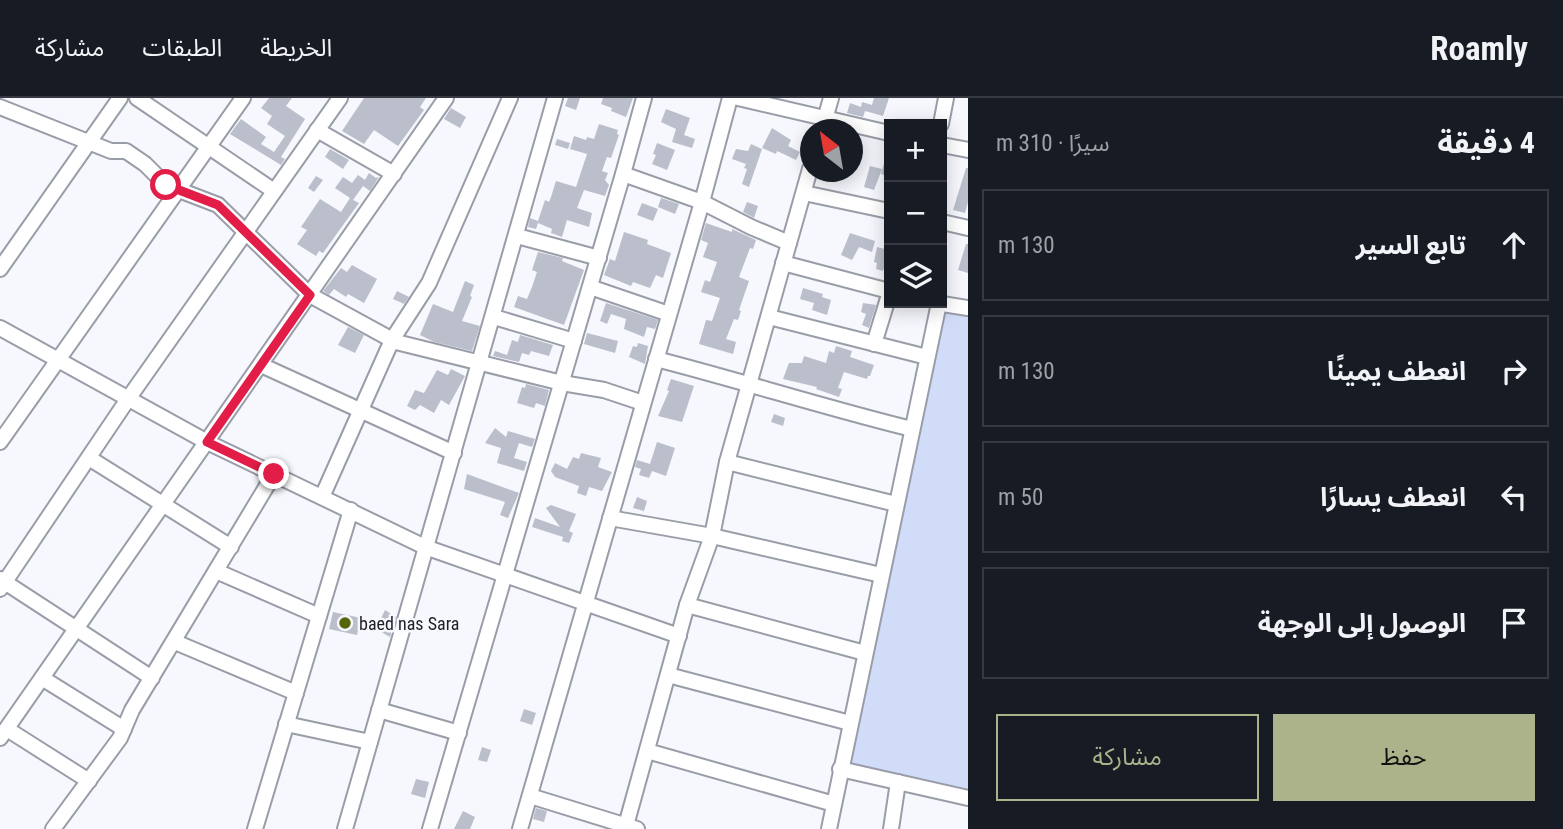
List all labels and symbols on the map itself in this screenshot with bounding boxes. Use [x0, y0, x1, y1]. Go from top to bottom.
north arrow [800, 119, 863, 182]
route start [150, 169, 181, 200]
route end [258, 458, 289, 489]
place label: baed nas Sara [359, 613, 459, 634]
marker: baed nas Sara [337, 615, 353, 631]

